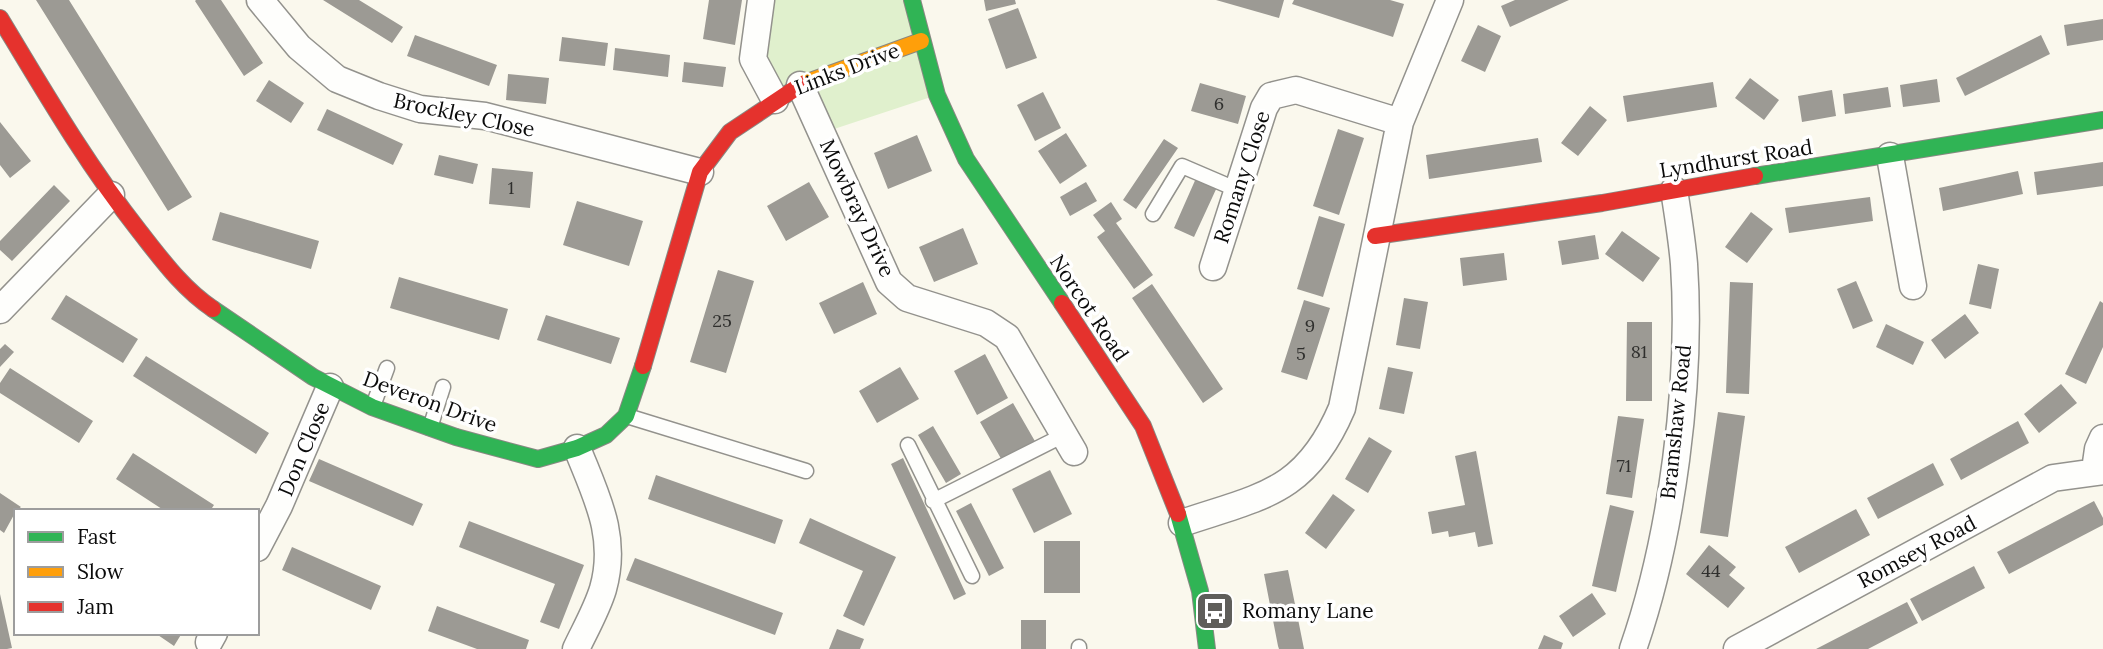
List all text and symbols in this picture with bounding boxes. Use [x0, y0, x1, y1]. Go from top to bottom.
street label: Links Drive [791, 36, 903, 101]
street label: Brockley Close [391, 86, 537, 143]
house number: 6 [1214, 92, 1224, 115]
street label: Romany Close [1207, 107, 1276, 247]
street label: Lyndhurst Road [1658, 133, 1814, 184]
street label: Mowbray Drive [814, 135, 901, 281]
house number: 1 [508, 176, 514, 199]
street label: Norcot Road [1044, 249, 1135, 366]
house number: 25 [712, 309, 732, 332]
house number: 9 [1305, 314, 1315, 337]
house number: 81 [1631, 340, 1647, 363]
house number: 5 [1296, 342, 1306, 365]
street label: Bramshaw Road [1654, 343, 1697, 501]
street label: Deveron Drive [359, 365, 501, 438]
street label: Don Close [272, 398, 336, 500]
house number: 71 [1617, 454, 1631, 477]
legend [14, 509, 259, 635]
street label: Romsey Road [1853, 509, 1981, 594]
text: Fast [77, 523, 117, 550]
text: Slow [77, 558, 124, 585]
house number: 44 [1701, 559, 1721, 582]
bus stop icon: Romany Lane [1194, 590, 1236, 632]
text: Jam [76, 593, 114, 620]
place label: Romany Lane [1242, 597, 1374, 624]

